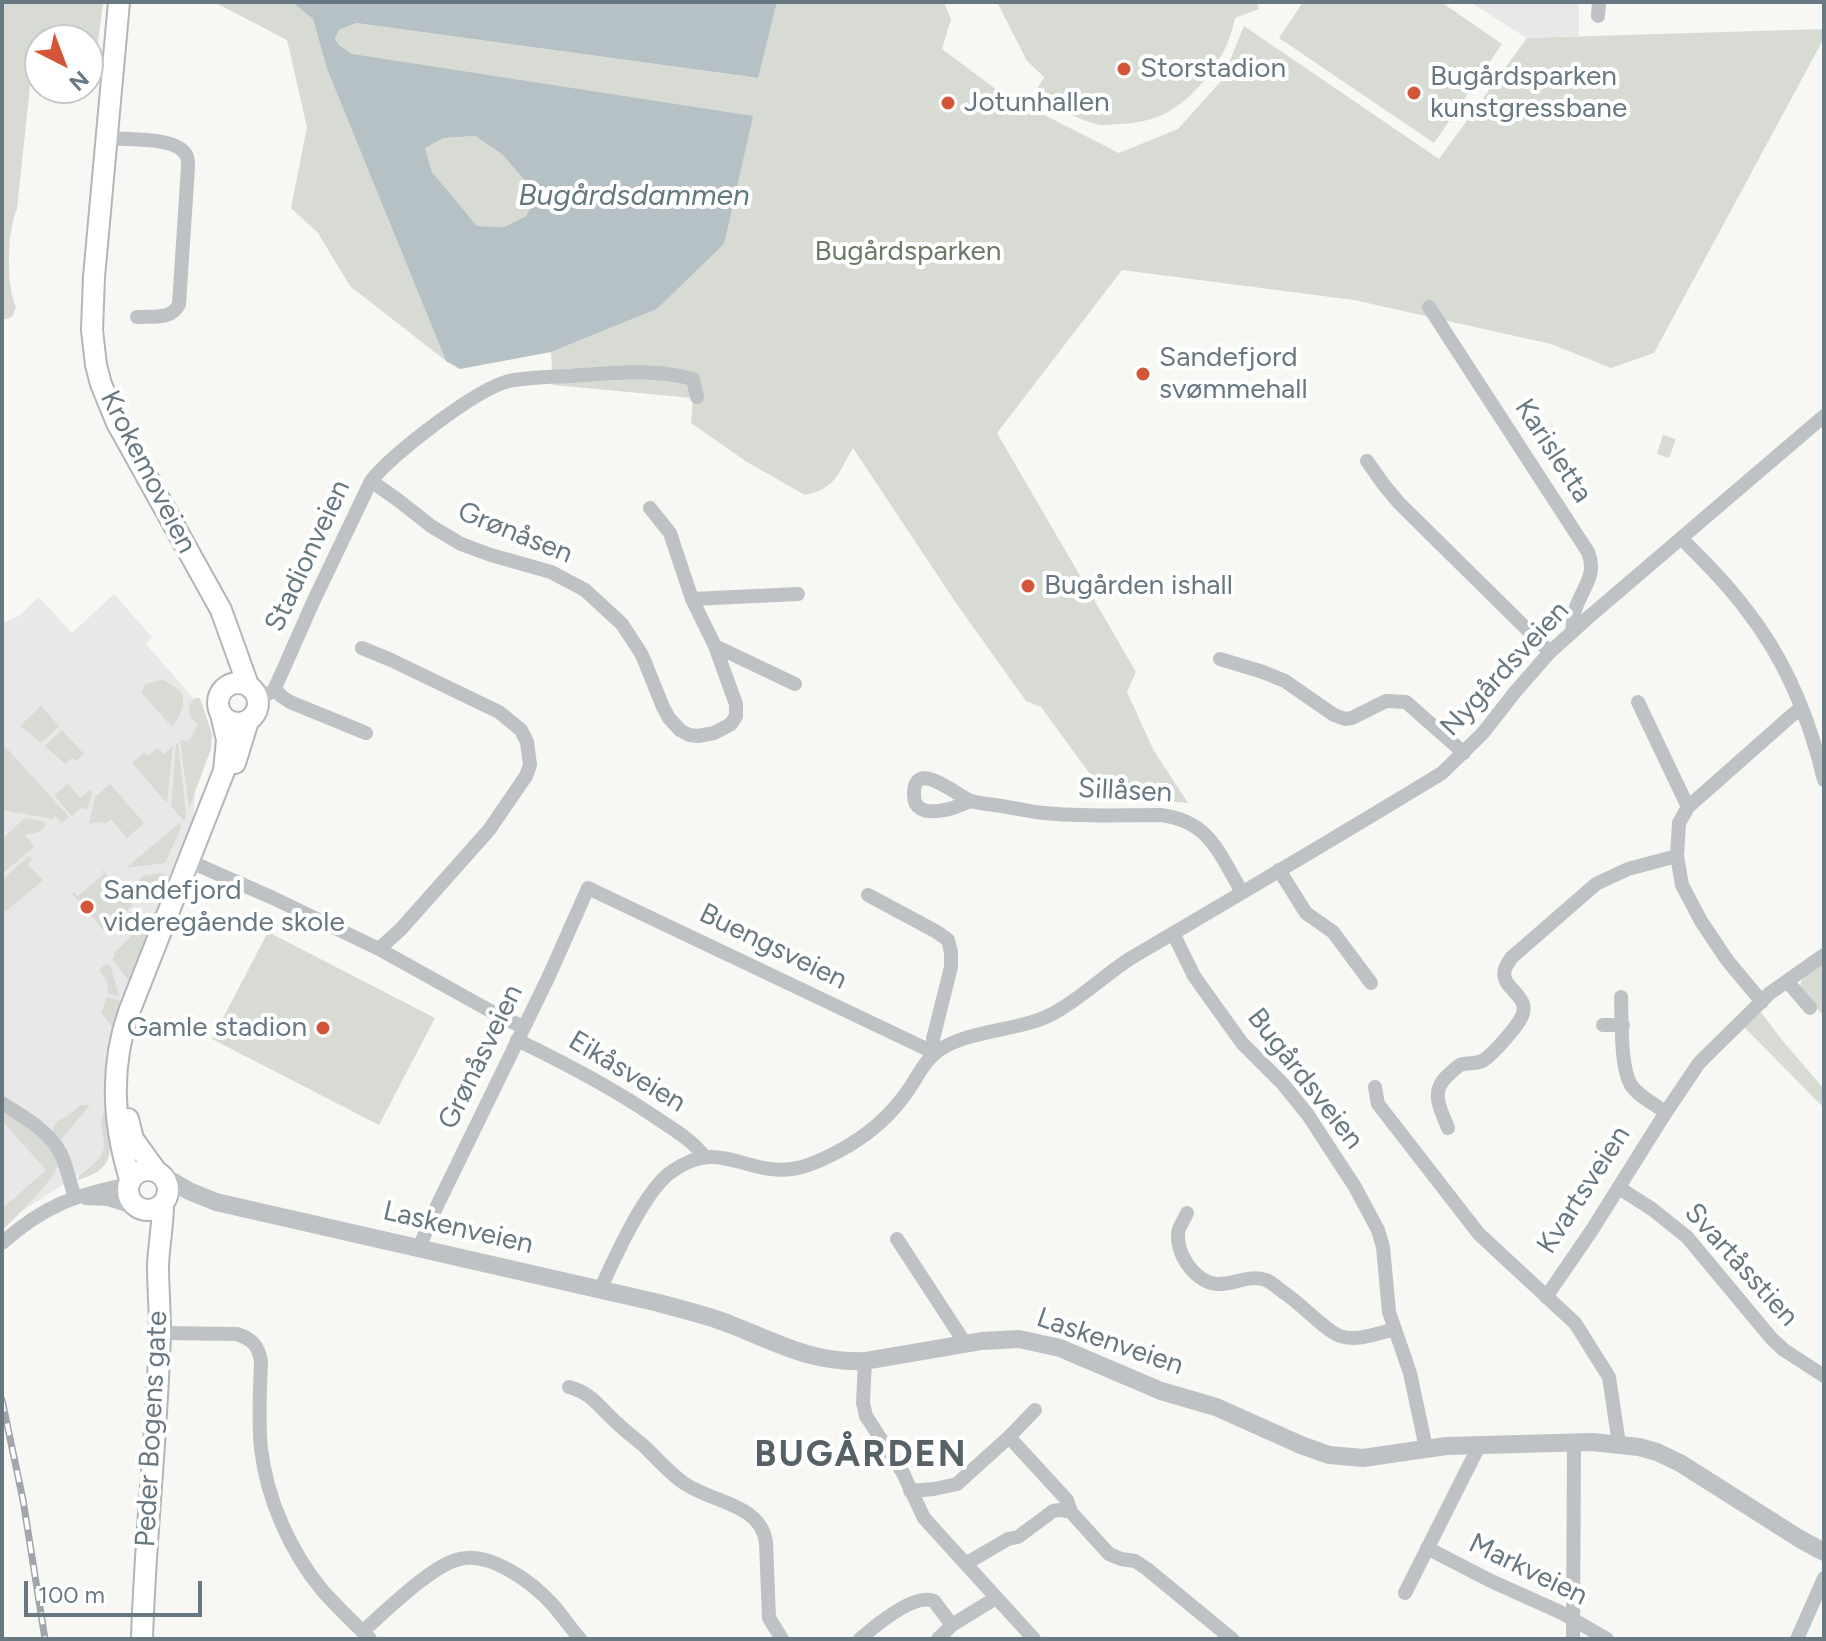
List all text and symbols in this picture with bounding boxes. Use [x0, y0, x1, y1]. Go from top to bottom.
north arrow [24, 24, 104, 104]
place label: Storstadion [1140, 52, 1286, 86]
marker: Storstadion [1115, 60, 1133, 78]
place label: Bugårdsparken kunstgressbane [1430, 60, 1627, 126]
text: N [64, 65, 94, 96]
marker: Bugårdsparken kunstgressbane [1405, 84, 1423, 102]
place label: Jotunhallen [964, 86, 1110, 120]
marker: Jotunhallen [939, 94, 957, 112]
water label: Bugårdsdammen [518, 178, 750, 214]
park label: Bugårdsparken [815, 235, 1001, 269]
place label: Sandefjord svømmehall [1159, 341, 1308, 407]
marker: Sandefjord svømmehall [1134, 365, 1152, 383]
street label: Krokemoveien [93, 385, 203, 559]
street label: Karisletta [1507, 393, 1599, 509]
street label: Stadionveien [258, 475, 358, 637]
street label: Grønåsen [453, 495, 577, 571]
place label: Bugården ishall [1044, 569, 1233, 603]
marker: Bugården ishall [1019, 577, 1037, 595]
street label: Nygårdsveien [1434, 594, 1576, 744]
street label: Sillåsen [1077, 772, 1173, 810]
place label: Sandefjord videregående skole [103, 874, 345, 940]
street label: Buengsveien [694, 897, 852, 997]
marker: Sandefjord videregående skole [78, 898, 96, 916]
street label: Grønåsveien [432, 979, 530, 1135]
street label: Bugårdsveien [1240, 1002, 1370, 1156]
place label: Gamle stadion [127, 1011, 307, 1045]
marker: Gamle stadion [314, 1019, 332, 1037]
street label: Eikåsveien [562, 1024, 692, 1120]
street label: Kvartsveien [1530, 1120, 1638, 1260]
street label: Laskenveien [380, 1194, 536, 1262]
street label: Svartåsstien [1677, 1197, 1805, 1333]
street label: Laskenveien [1032, 1301, 1188, 1383]
street label: Peder Bogens gate [129, 1310, 175, 1548]
district label: BUGÅRDEN [754, 1433, 968, 1477]
street label: Markveien [1463, 1527, 1593, 1613]
scale bar [28, 1565, 206, 1615]
text: 100 m [38, 1580, 105, 1609]

